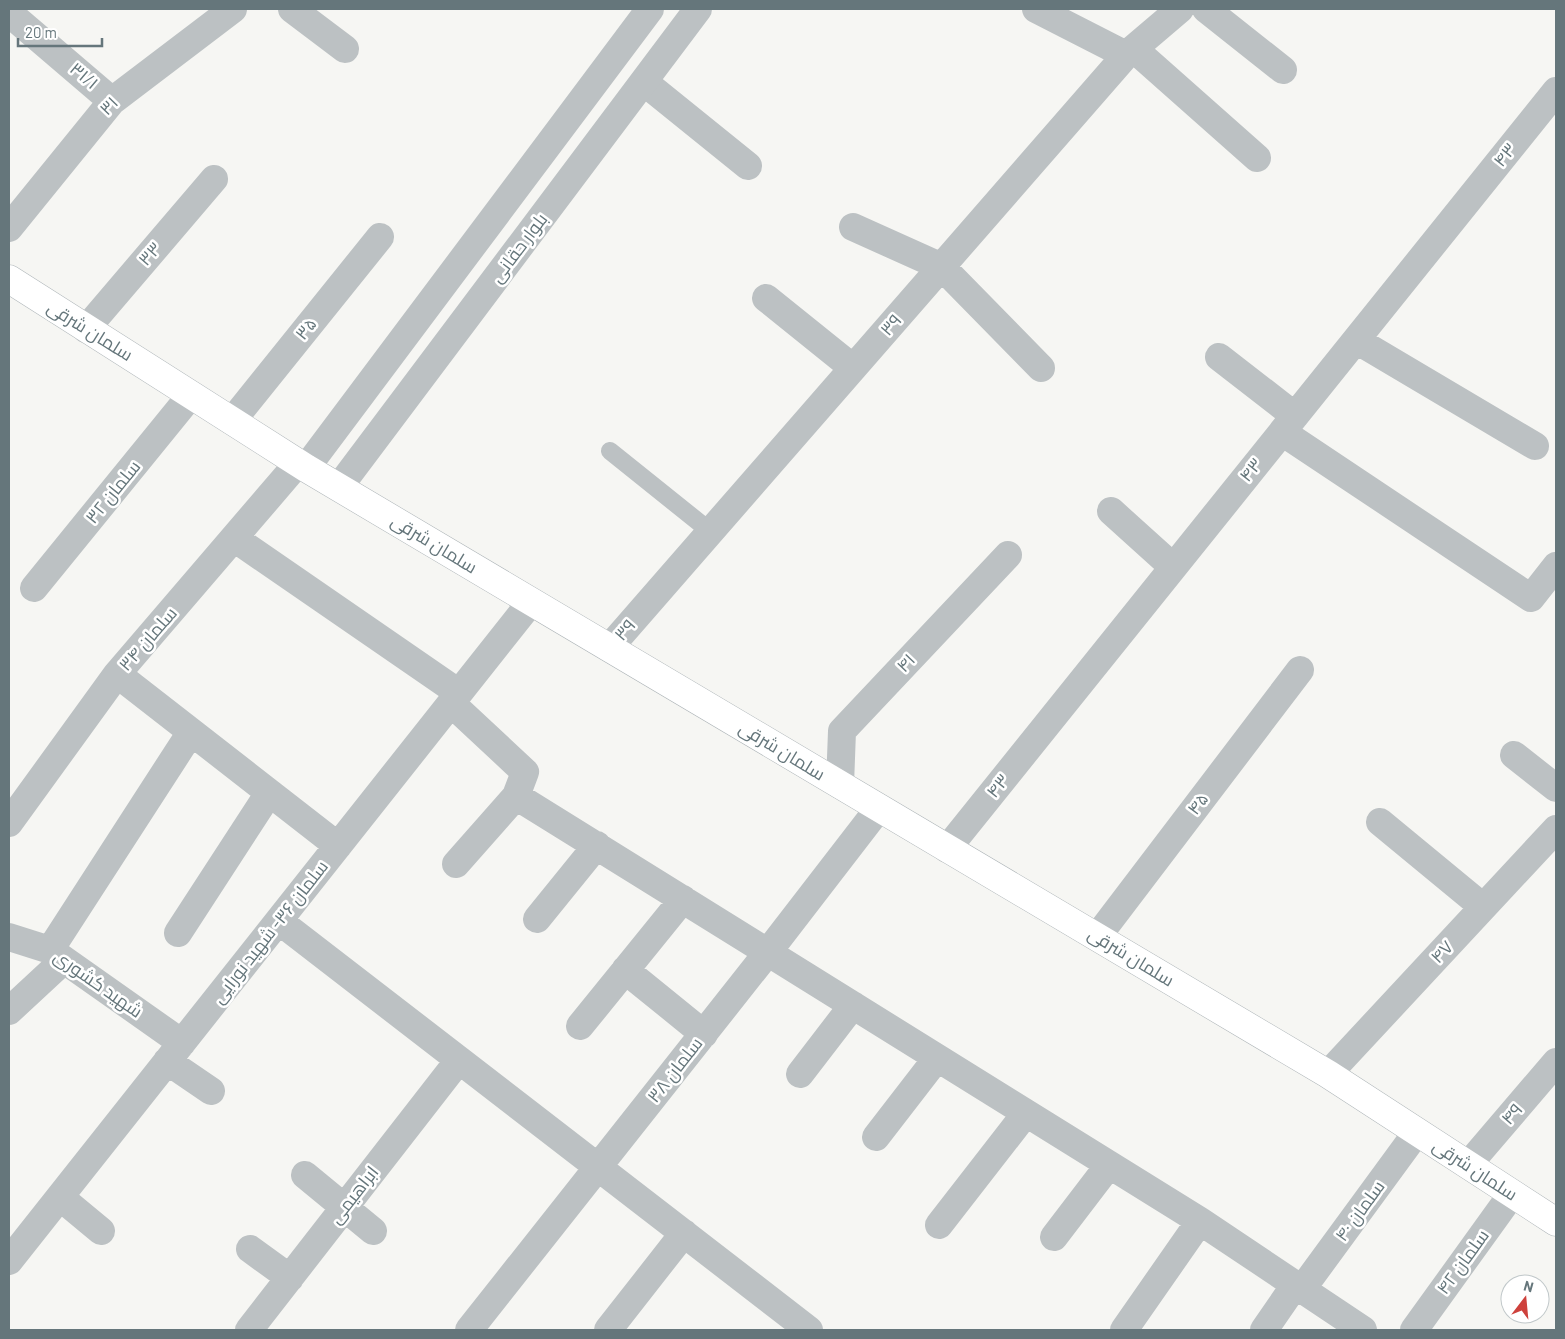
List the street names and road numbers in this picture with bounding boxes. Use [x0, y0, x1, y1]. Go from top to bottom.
street label: ۳۱/۱ [66, 57, 103, 93]
street label: ۳۱ [94, 91, 122, 119]
street label: ۴۳ [1488, 138, 1520, 171]
street label: بلوار حقانی [485, 208, 552, 287]
street label: ۳۳ [133, 237, 166, 270]
street label: سلمان شرقی [43, 295, 137, 366]
street label: ۳۹ [875, 309, 906, 340]
street label: ۳۵ [290, 313, 321, 344]
street label: ۴۳ [1234, 453, 1266, 486]
street label: سلمان ۳۲ [80, 455, 145, 528]
street label: سلمان شرقی [387, 509, 482, 578]
street label: سلمان ۳۴ [113, 602, 182, 675]
street label: ۳۹ [609, 614, 640, 645]
street label: ۴۱ [891, 648, 919, 676]
street label: سلمان شرقی [735, 716, 830, 785]
street label: ۴۳ [981, 769, 1013, 802]
street label: ۴۵ [1182, 788, 1213, 819]
street label: سلمان ۳۶- شهید نورایی [206, 855, 333, 1008]
street label: سلمان شرقی [1084, 922, 1179, 991]
street label: ۴۷ [1425, 935, 1457, 967]
street label: شهید کشوری [49, 945, 147, 1023]
street label: سلمان ۳۸ [642, 1032, 707, 1107]
street label: ۴۹ [1496, 1098, 1527, 1129]
street label: سلمان شرقی [1428, 1134, 1522, 1206]
street label: ابراهیمی [324, 1161, 383, 1228]
street label: سلمان ۴۰ [1330, 1176, 1389, 1246]
street label: سلمان ۴۲ [1431, 1225, 1494, 1299]

